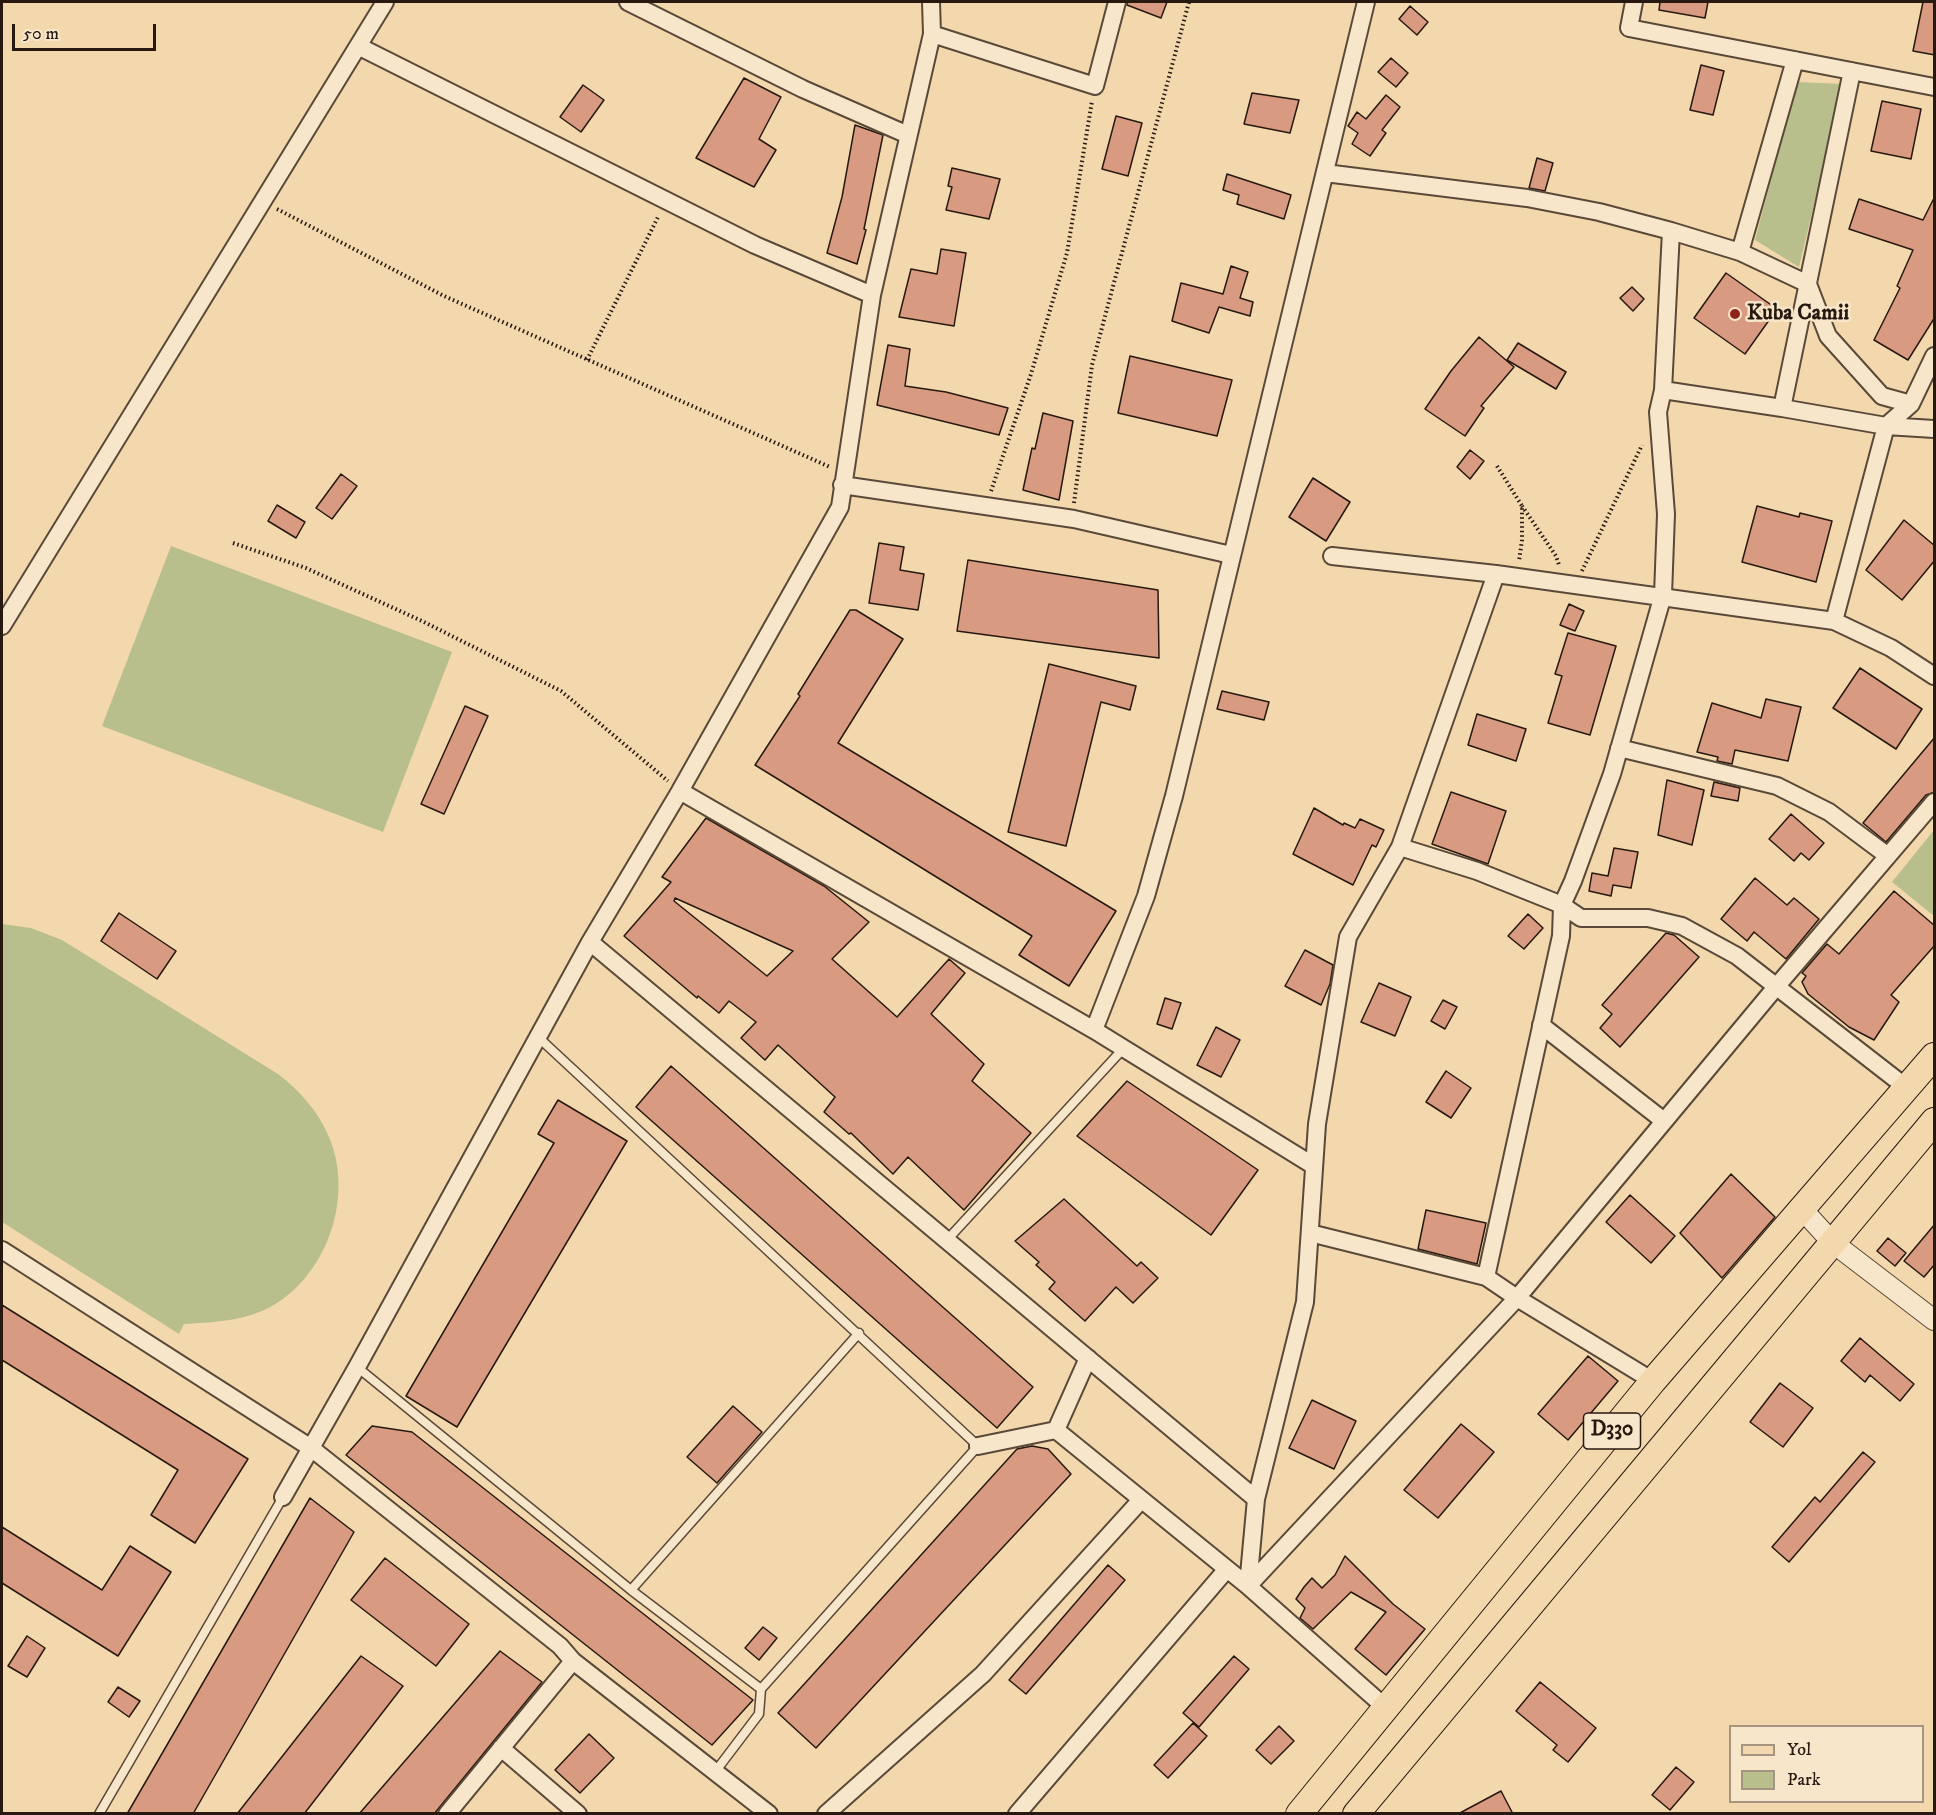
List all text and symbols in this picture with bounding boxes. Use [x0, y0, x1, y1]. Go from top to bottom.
scale bar [15, 12, 159, 50]
text: 50 m [23, 23, 59, 45]
place label: Kuba Camii [1747, 301, 1849, 327]
marker: Kuba Camii [1728, 307, 1742, 321]
road number: D330 [1584, 1413, 1640, 1449]
legend [1729, 1725, 1924, 1803]
text: Yol [1787, 1739, 1811, 1761]
text: Park [1787, 1769, 1821, 1791]

